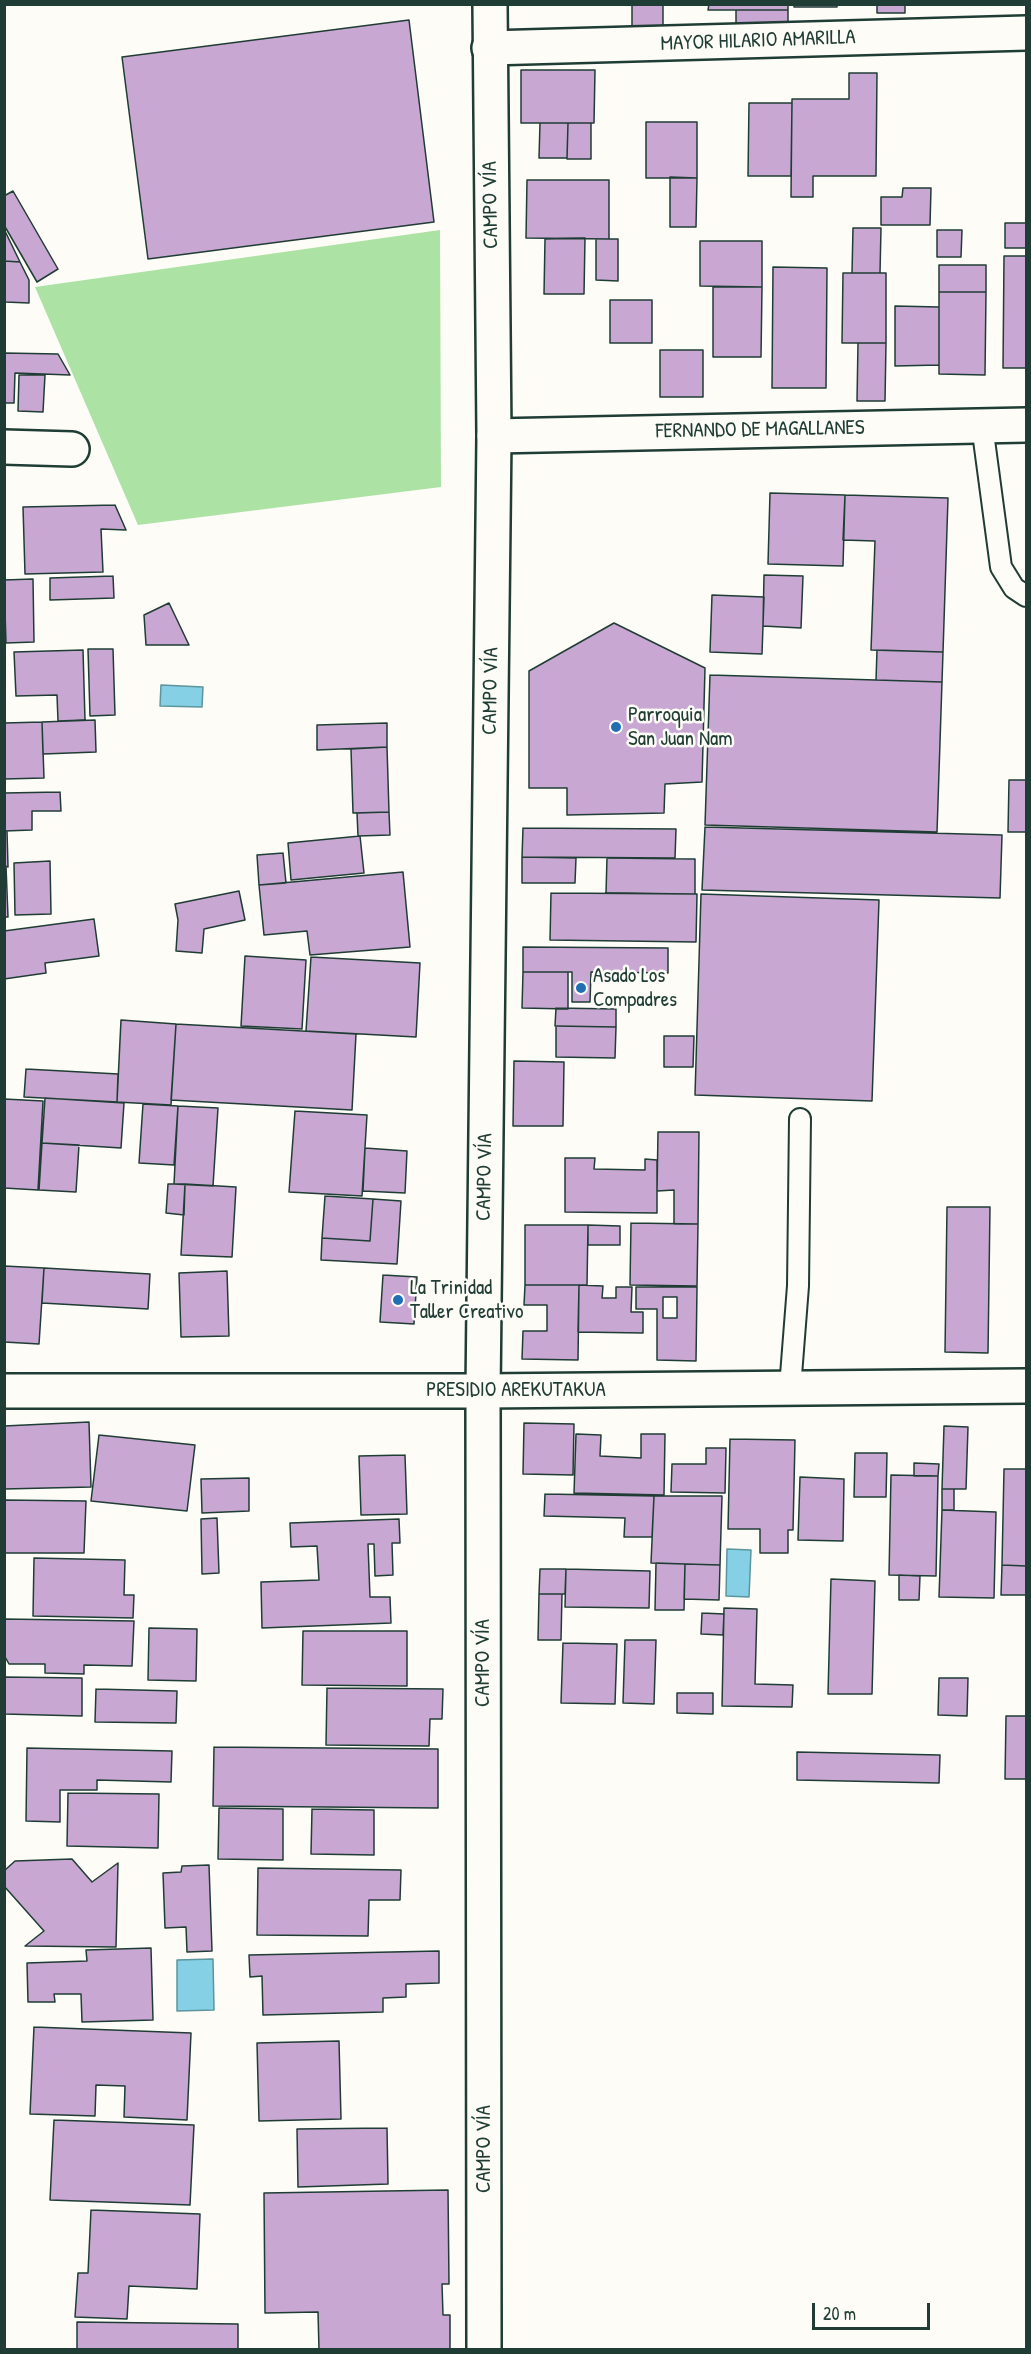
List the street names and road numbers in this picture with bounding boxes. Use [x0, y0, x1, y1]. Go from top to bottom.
street label: MAYOR HILARIO AMARILLA [660, 25, 856, 57]
street label: CAMPO VÍA [478, 161, 504, 249]
street label: FERNANDO DE MAGALLANES [655, 416, 865, 444]
street label: CAMPO VÍA [478, 647, 504, 735]
street label: CAMPO VÍA [472, 1133, 498, 1221]
street label: PRESIDIO AREKUTAKUA [426, 1377, 606, 1403]
street label: CAMPO VÍA [470, 1619, 496, 1707]
street label: CAMPO VÍA [471, 2105, 497, 2193]

